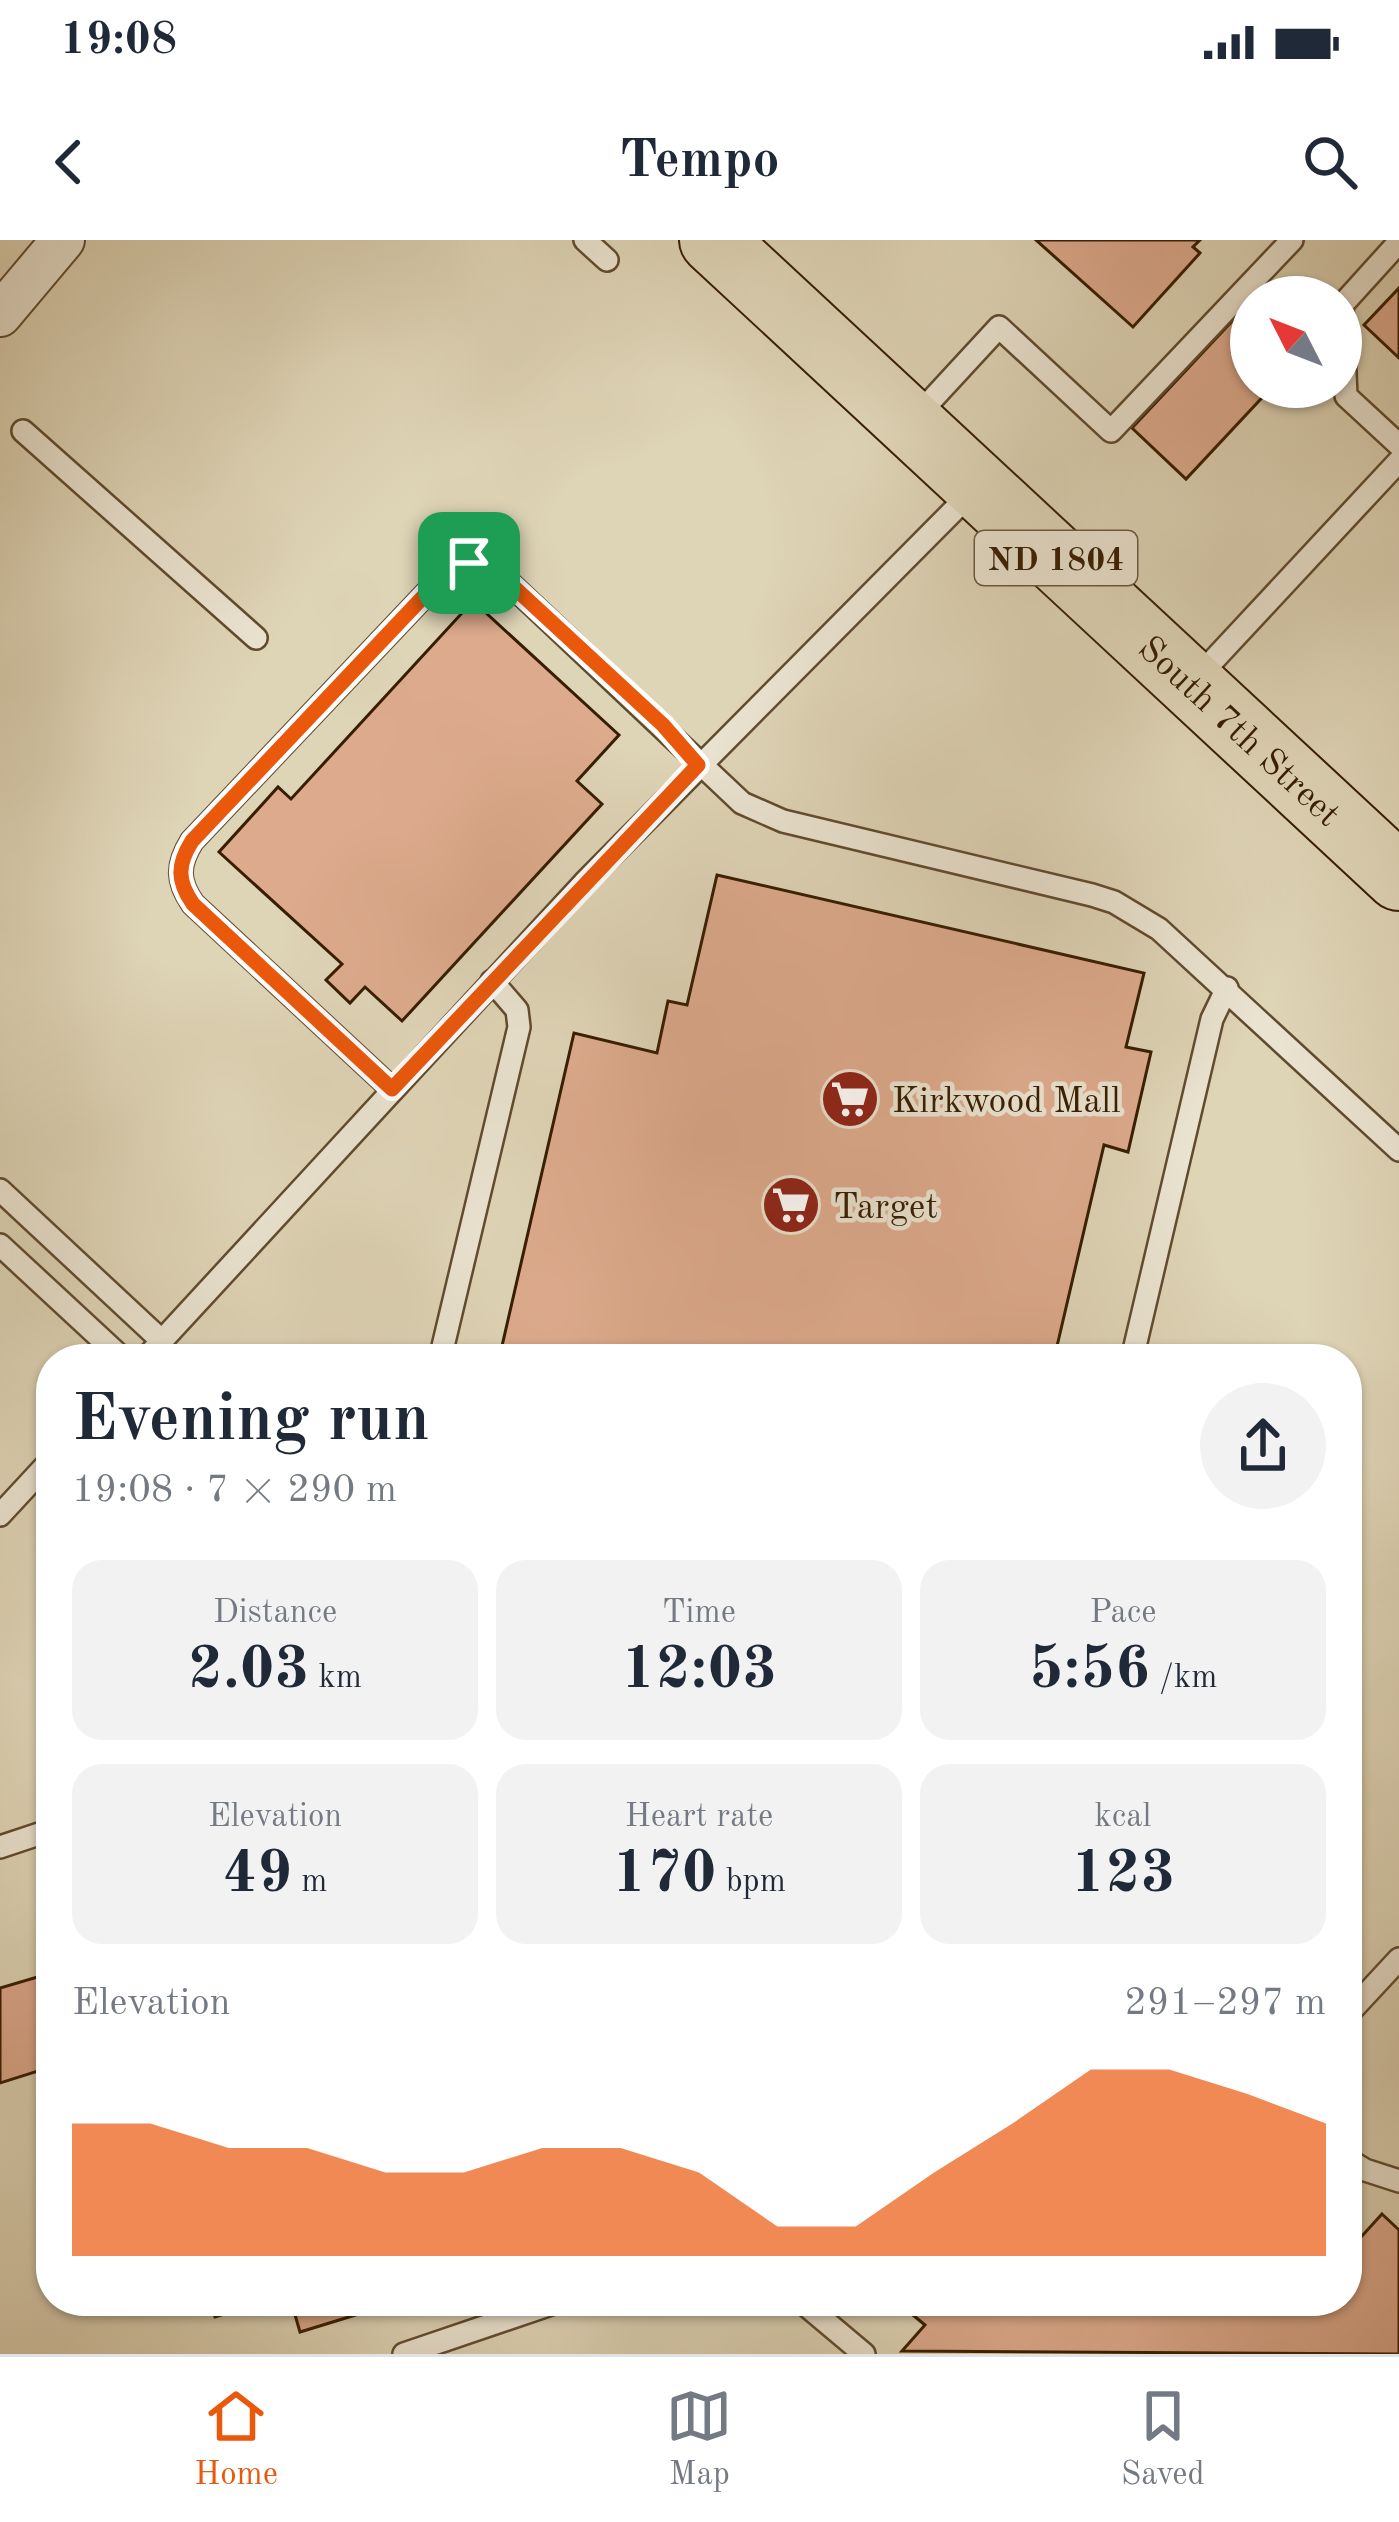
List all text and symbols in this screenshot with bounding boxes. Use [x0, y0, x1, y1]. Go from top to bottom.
text: 19:08 [60, 19, 177, 64]
icon: back [36, 129, 102, 195]
icon: search [1297, 129, 1363, 195]
text: Tempo [619, 135, 780, 189]
north arrow [1230, 276, 1362, 408]
map controls [1230, 276, 1362, 408]
pin [418, 512, 520, 614]
icon: arrive [436, 530, 502, 596]
road number: ND 1804 [975, 531, 1137, 585]
street label: South 7th Street [1130, 631, 1346, 835]
supermarket icon: Kirkwood Mall [819, 1068, 881, 1130]
place label: Kirkwood Mall [892, 1085, 1121, 1121]
supermarket icon: Target [760, 1174, 822, 1236]
place label: Target [833, 1191, 938, 1227]
button: share [1200, 1383, 1326, 1509]
text: Evening run [72, 1389, 430, 1455]
text: 19:08 · 7 × 290 m [72, 1471, 397, 1510]
text: Distance [213, 1597, 337, 1630]
text: Time [662, 1597, 736, 1630]
text: Pace [1090, 1597, 1156, 1630]
text: 2.03 [188, 1641, 309, 1701]
text: 12:03 [621, 1641, 777, 1701]
text: 5:56 [1029, 1641, 1150, 1701]
text: km [309, 1662, 362, 1695]
text: /km [1150, 1662, 1217, 1695]
text: Elevation [208, 1801, 342, 1834]
text: Heart rate [625, 1801, 773, 1834]
text: kcal [1095, 1801, 1151, 1834]
text: 49 [222, 1845, 292, 1905]
text: 170 [612, 1845, 716, 1905]
text: 123 [1071, 1845, 1175, 1905]
text: m [292, 1866, 328, 1899]
text: bpm [716, 1866, 786, 1899]
text: Elevation [72, 1984, 231, 2023]
text: 291–297 m [1124, 1984, 1326, 2023]
tab: Home [194, 2383, 278, 2496]
tab: Map [666, 2383, 732, 2496]
tab: Saved [1121, 2383, 1205, 2496]

